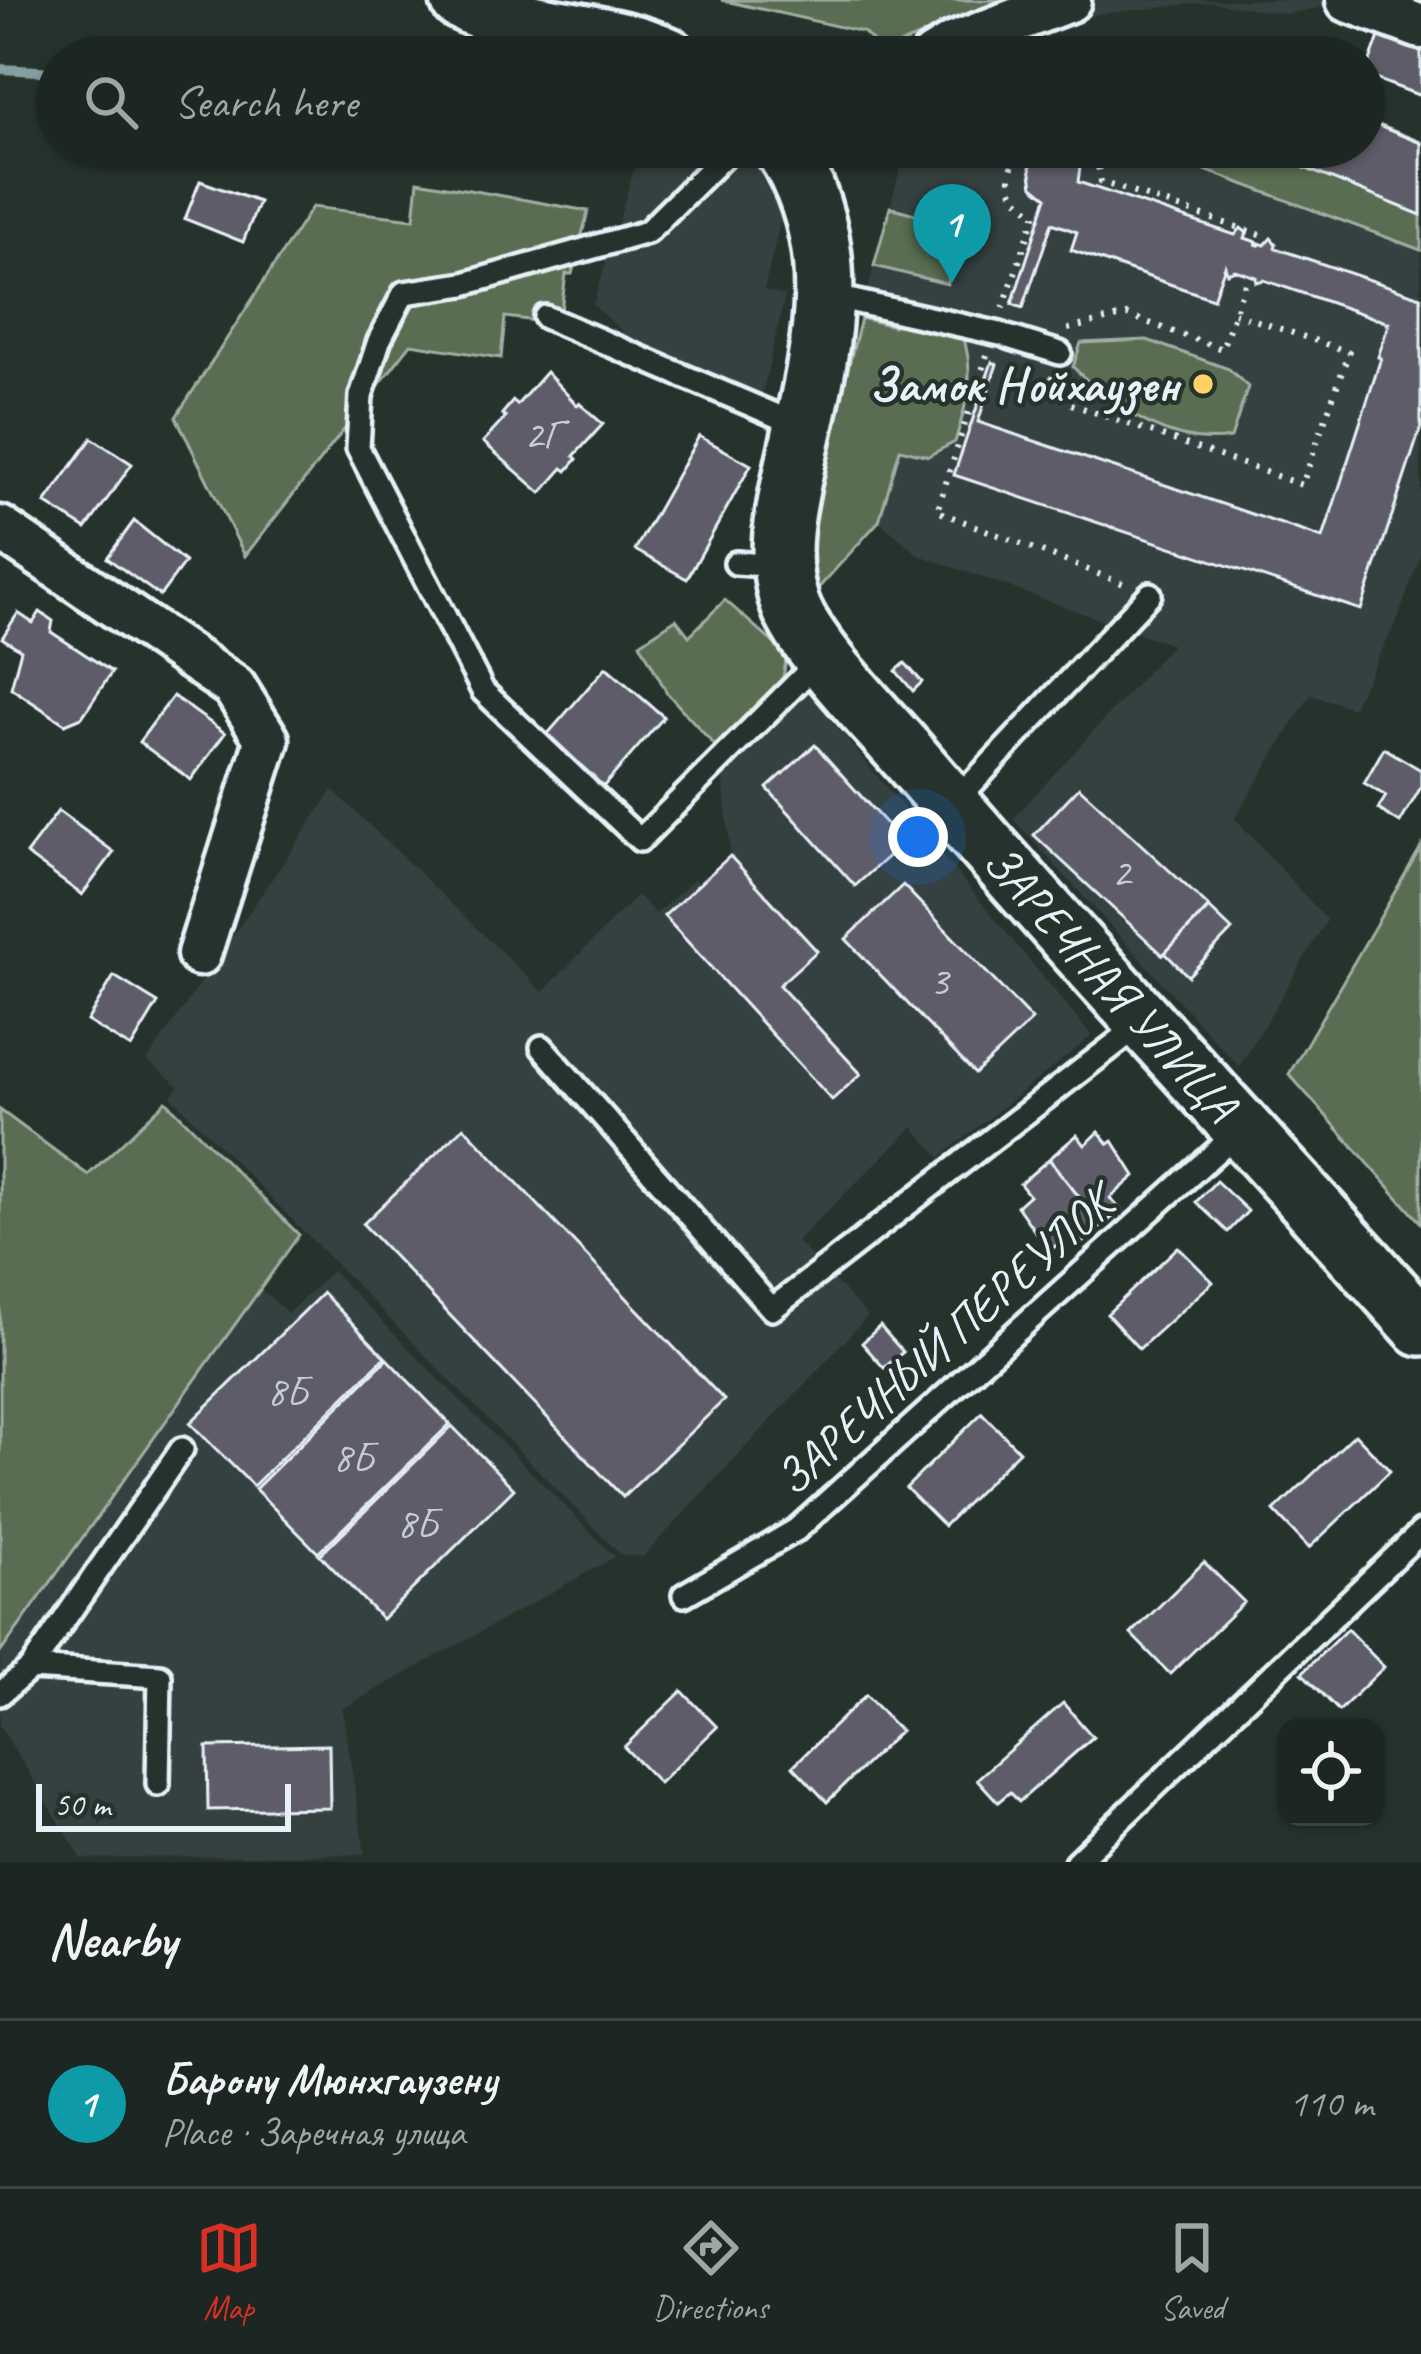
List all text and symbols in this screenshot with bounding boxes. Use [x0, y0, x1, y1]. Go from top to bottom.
search box [36, 36, 1385, 168]
icon: search [78, 69, 144, 135]
text: Search here [174, 74, 357, 131]
pin: 1 [913, 184, 991, 283]
place label: Замок Нойхаузен [869, 355, 1182, 416]
marker: Замок Нойхаузен [1190, 371, 1216, 397]
house number: 2Г [524, 408, 571, 461]
your location [888, 807, 948, 867]
street label: ЗАРЕЧНАЯ УЛИЦА [970, 832, 1252, 1135]
house number: 2 [1112, 846, 1134, 899]
house number: 3 [930, 955, 952, 1008]
street label: ЗАРЕЧНЫЙ ПЕРЕУЛОК [763, 1167, 1132, 1508]
house number: 8Б [267, 1365, 314, 1418]
house number: 8Б [333, 1431, 380, 1484]
house number: 8Б [397, 1497, 444, 1550]
map controls [1277, 1718, 1385, 1826]
button: locate [1277, 1718, 1385, 1826]
scale bar [36, 1778, 291, 1831]
text: 50 m [54, 1784, 110, 1826]
text: Nearby [48, 1908, 176, 1972]
text: Барону Мюнхгаузену [162, 2051, 498, 2108]
text: 1 [78, 2079, 96, 2128]
text: 110 m [1289, 2079, 1373, 2128]
text: Place · Заречная улица [162, 2108, 465, 2157]
tab: Map [196, 2215, 262, 2329]
tab: Directions [653, 2215, 768, 2329]
tab: Saved [1159, 2215, 1225, 2329]

